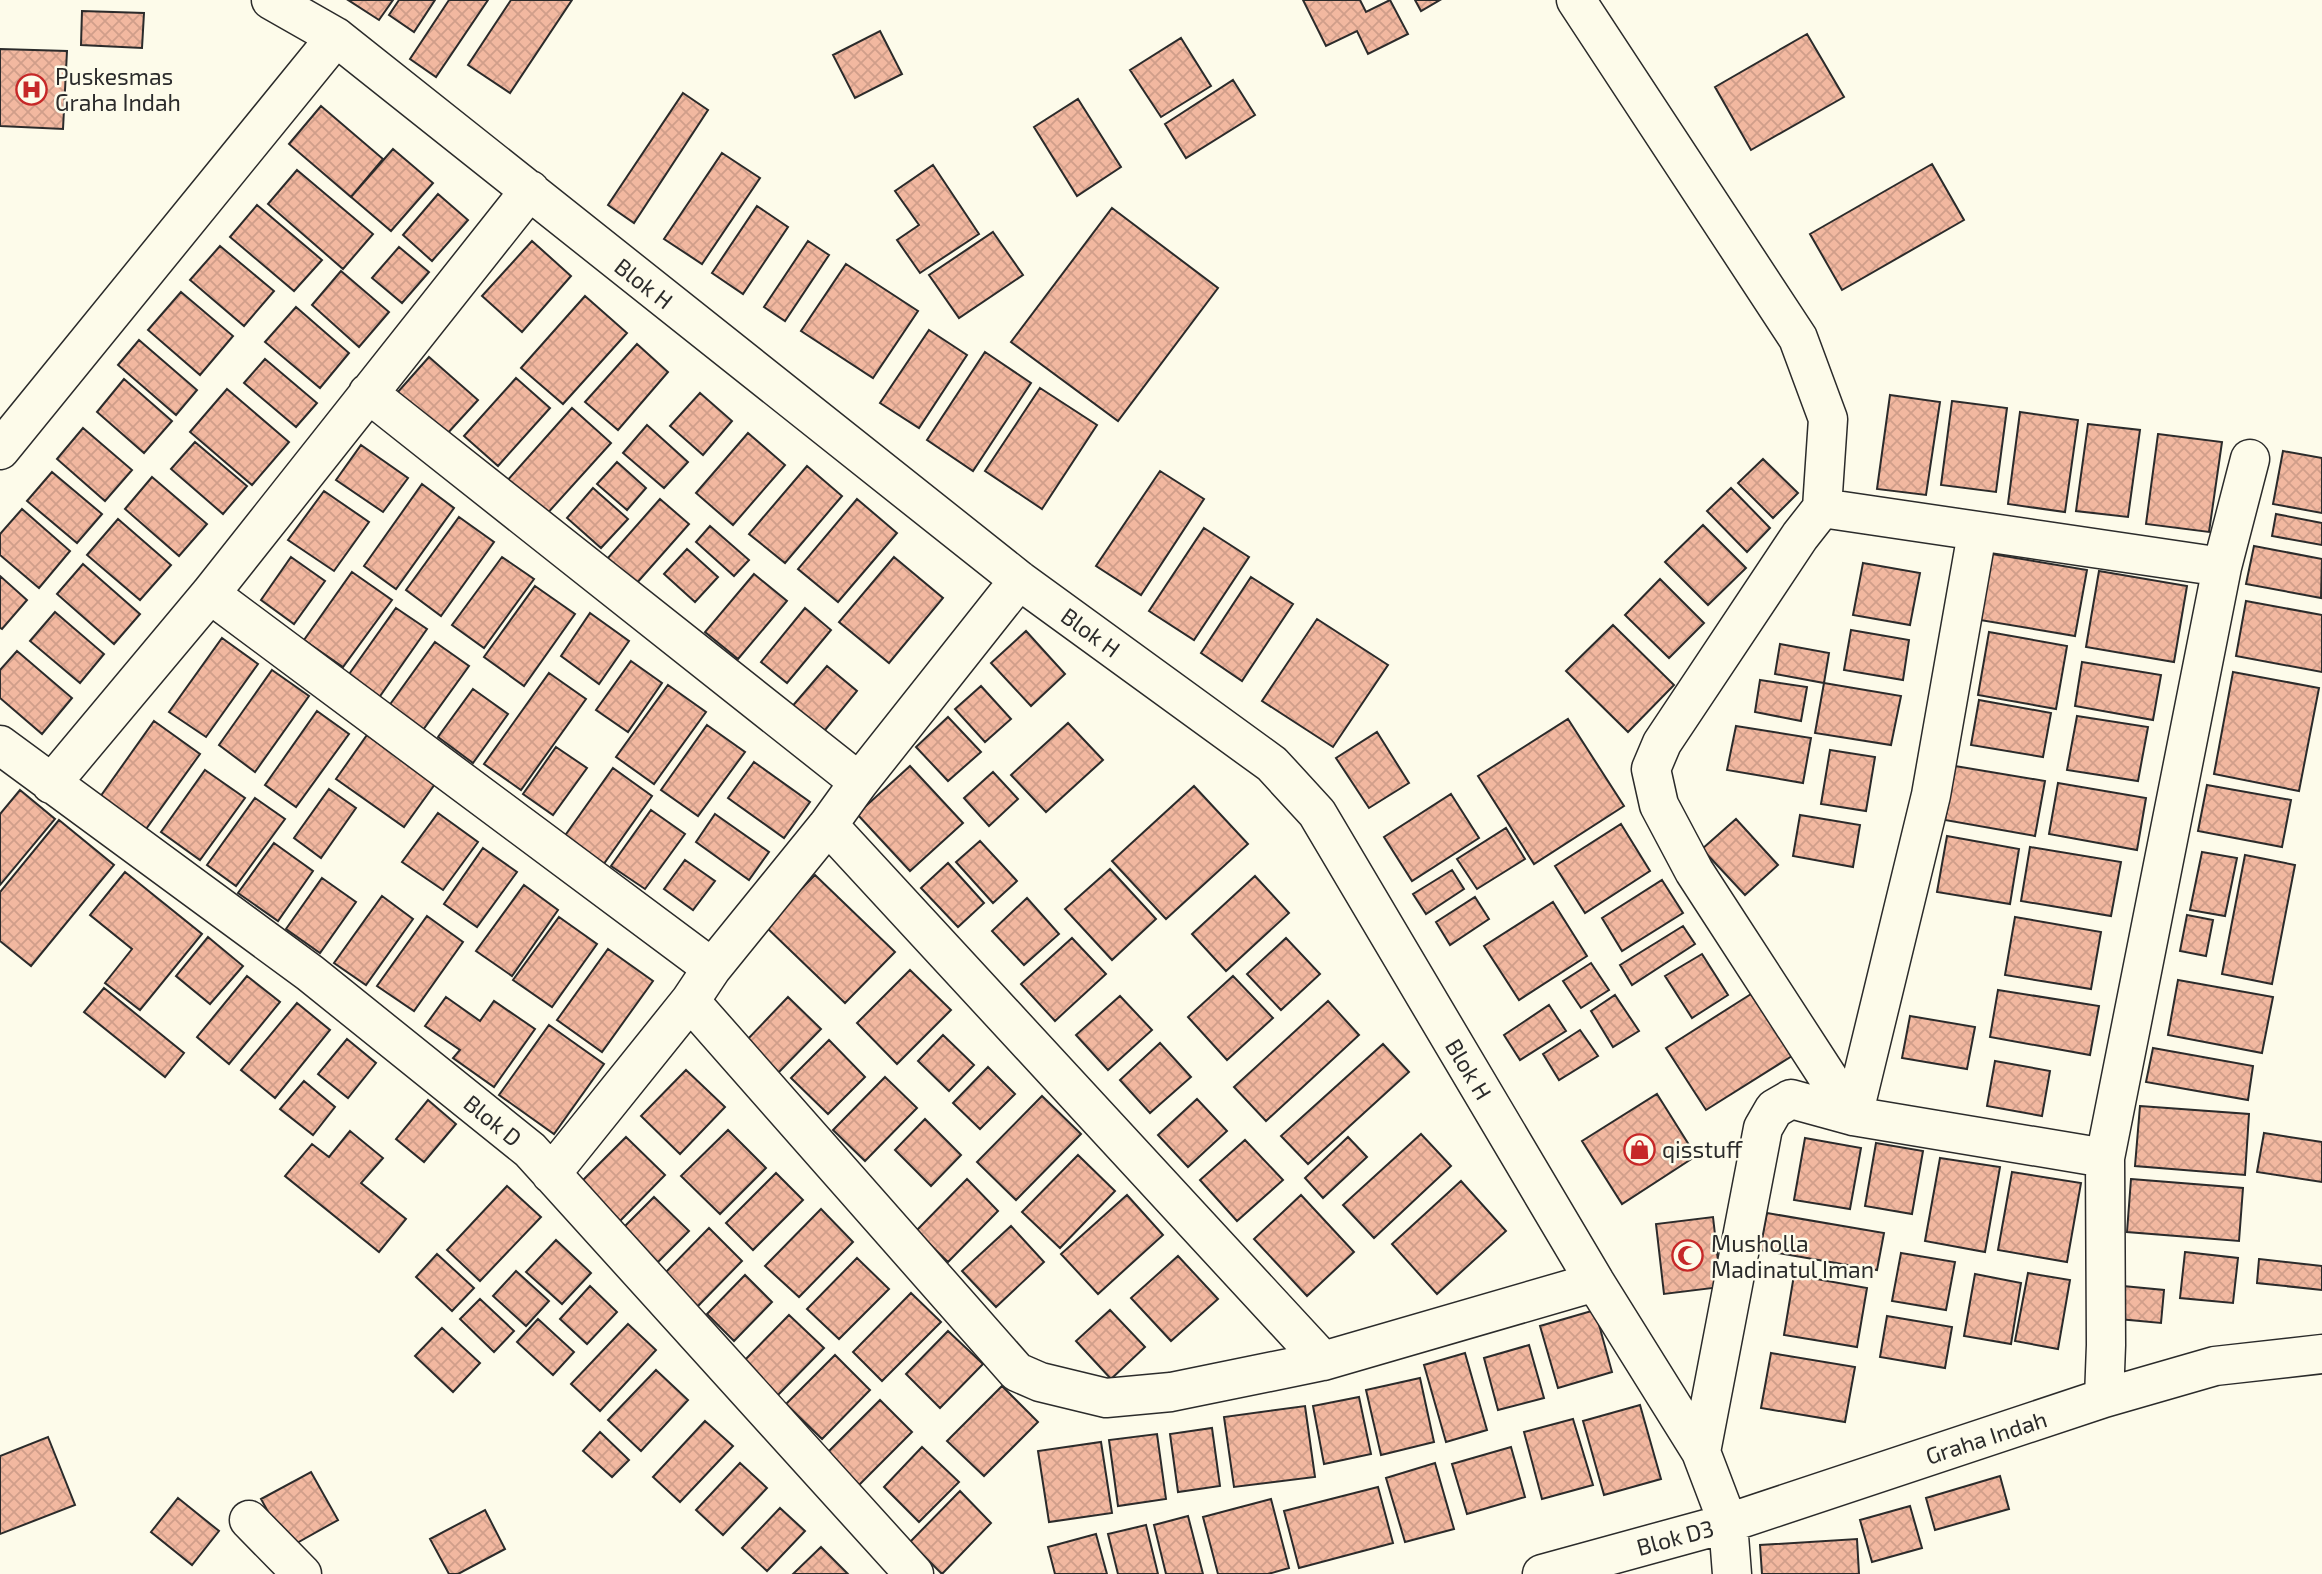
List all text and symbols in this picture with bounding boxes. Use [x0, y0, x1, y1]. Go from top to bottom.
place label: Puskesmas Graha Indah [55, 62, 181, 116]
hospital icon: Puskesmas Graha Indah [15, 72, 49, 106]
street label: Blok H [609, 252, 679, 314]
street label: Blok H [1056, 601, 1126, 663]
street label: Blok H [1440, 1033, 1498, 1105]
street label: Blok D [459, 1088, 527, 1152]
shop icon: qisstuff [1622, 1132, 1656, 1166]
place label: qisstuff [1662, 1135, 1743, 1163]
place label: Musholla Madinatul Iman [1711, 1229, 1874, 1283]
mosque icon: Musholla Madinatul Iman [1671, 1239, 1705, 1273]
street label: Graha Indah [1922, 1404, 2050, 1470]
street label: Blok D3 [1633, 1513, 1717, 1561]

